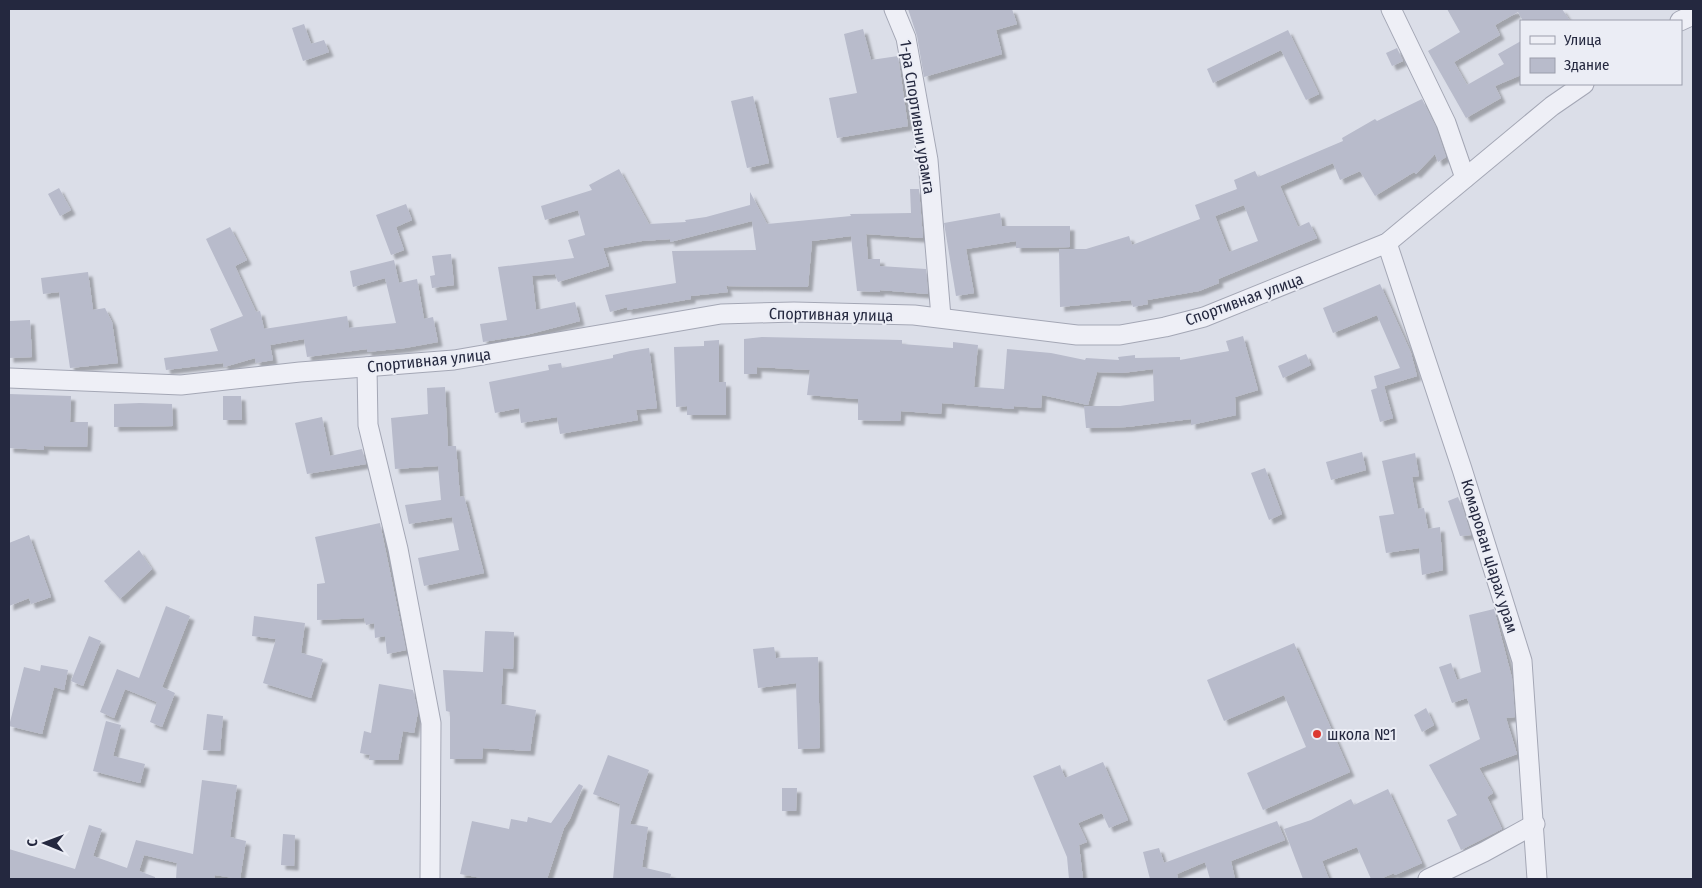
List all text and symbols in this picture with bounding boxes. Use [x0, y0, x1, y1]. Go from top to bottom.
legend [1520, 20, 1682, 85]
text: Улица [1563, 31, 1602, 49]
street label: 1-ра Спортивни урамга [896, 39, 939, 196]
text: Здание [1564, 56, 1610, 74]
street label: Спортивная улица [1183, 269, 1306, 330]
street label: Спортивная улица [769, 304, 893, 325]
street label: Спортивная улица [366, 345, 492, 376]
street label: Комарован цIарах урам [1457, 477, 1522, 635]
place label: школа №1 [1327, 725, 1396, 744]
marker: школа №1 [1311, 728, 1323, 740]
north arrow [20, 818, 70, 868]
text: С [24, 838, 41, 847]

